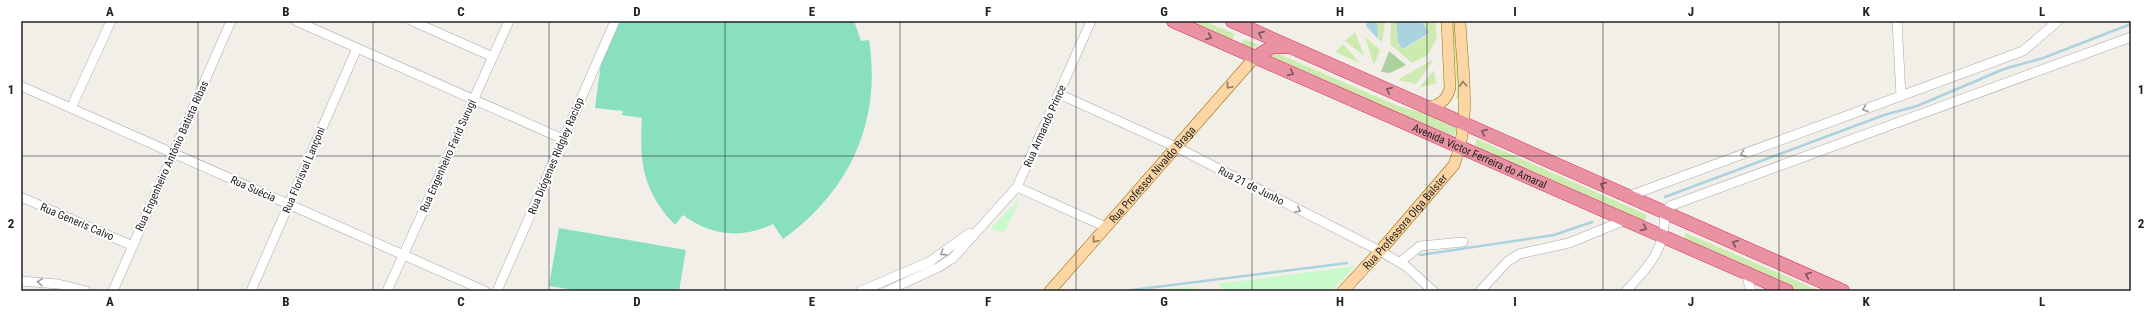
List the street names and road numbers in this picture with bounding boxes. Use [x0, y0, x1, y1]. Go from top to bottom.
street label: Rua Engenheiro Antônio Batista Ribas [133, 79, 211, 233]
street label: Rua Armando Prince [1021, 83, 1069, 169]
street label: Rua Diógenes Ridgley Raciop [525, 96, 587, 216]
street label: Rua Engenheiro Farid Surugi [417, 98, 479, 214]
street label: Avenida Victor Ferreira do Amaral [1410, 121, 1549, 191]
street label: Rua Professor Nivaldo Braga [1106, 123, 1198, 225]
street label: Rua Florisval Lançoni [280, 125, 328, 215]
street label: Rua 21 de Junho [1216, 164, 1287, 208]
street label: Rua Professora Olga Balster [1360, 171, 1450, 272]
street label: Rua Suécia [228, 173, 278, 205]
street label: Rua Generis Calvo [38, 201, 116, 244]

